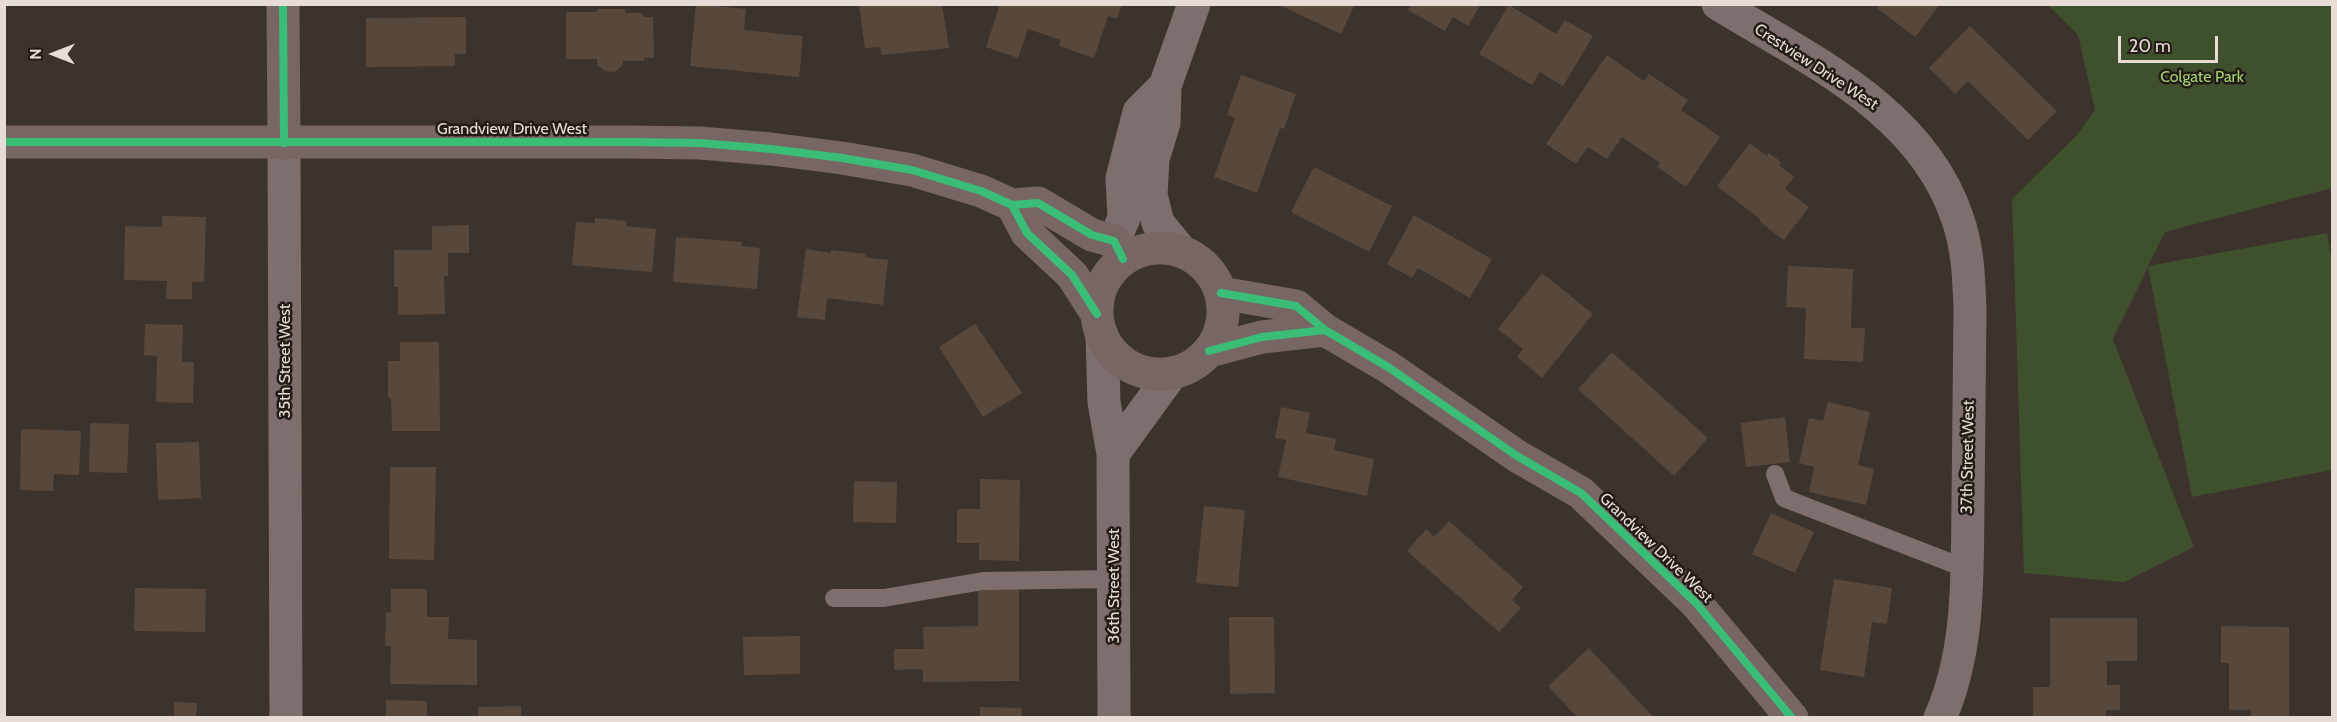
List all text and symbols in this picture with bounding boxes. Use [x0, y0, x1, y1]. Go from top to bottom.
street label: Crestview Drive West [1751, 20, 1881, 114]
north arrow [24, 24, 84, 84]
scale bar [2121, 24, 2222, 62]
text: 20 m [2129, 35, 2171, 57]
text: N [26, 48, 45, 60]
park label: Colgate Park [2160, 67, 2244, 87]
street label: Grandview Drive West [437, 119, 587, 139]
street label: 35th Street West [275, 304, 295, 418]
street label: 37th Street West [1957, 400, 1979, 514]
street label: Grandview Drive West [1595, 489, 1717, 607]
street label: 36th Street West [1104, 529, 1124, 643]

